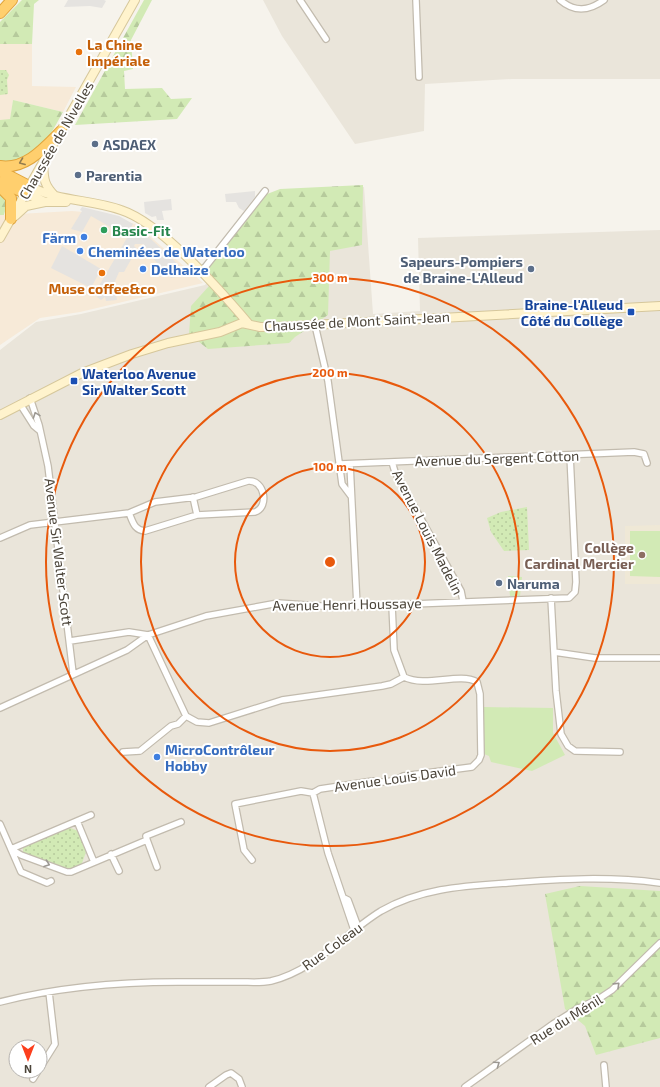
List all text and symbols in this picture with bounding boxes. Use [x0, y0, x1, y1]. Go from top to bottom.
place label: La Chine Impériale [87, 36, 150, 69]
marker: La Chine Impériale [74, 47, 84, 57]
street label: Chaussée de Nivelles [15, 78, 97, 202]
place label: ASDAEX [103, 136, 156, 153]
marker: ASDAEX [90, 139, 100, 149]
one-way arrow [19, 158, 26, 166]
place label: Parentia [86, 167, 142, 184]
marker: Parentia [73, 170, 83, 180]
place label: Basic-Fit [112, 222, 171, 239]
marker: Basic-Fit [99, 225, 109, 235]
place label: Färm [42, 229, 76, 246]
marker: Färm [79, 232, 89, 242]
place label: Cheminées de Waterloo [88, 243, 245, 260]
marker: Cheminées de Waterloo [75, 246, 85, 256]
place label: Sapeurs-Pompiers de Braine-L'Alleud [400, 253, 523, 286]
place label: Delhaize [151, 261, 209, 278]
marker: Delhaize [138, 264, 148, 274]
marker: Sapeurs-Pompiers de Braine-L'Alleud [526, 264, 536, 274]
marker: Muse coffee&co [97, 268, 107, 278]
text: 300 m [312, 270, 348, 284]
place label: Muse coffee&co [48, 280, 156, 297]
place label: Braine-l'Alleud Côté du Collège [521, 296, 623, 329]
marker: Braine-l'Alleud Côté du Collège [626, 307, 636, 317]
street label: Chaussée de Mont Saint-Jean [264, 308, 450, 334]
place label: Waterloo Avenue Sir Walter Scott [82, 365, 196, 398]
text: 200 m [312, 365, 348, 379]
marker: Waterloo Avenue Sir Walter Scott [69, 376, 79, 386]
one-way arrow [32, 411, 40, 418]
street label: Avenue du Sergent Cotton [414, 447, 580, 469]
text: 100 m [313, 459, 347, 473]
street label: Avenue Louis Madelin [389, 467, 467, 597]
street label: Avenue Sir Walter Scott [41, 477, 77, 627]
place label: Collège Cardinal Mercier [525, 539, 634, 572]
marker: Collège Cardinal Mercier [637, 550, 647, 560]
centre of rings [323, 555, 337, 569]
place label: Naruma [507, 575, 560, 592]
marker: Naruma [494, 578, 504, 588]
street label: Avenue Henri Houssaye [272, 594, 422, 614]
place label: MicroContrôleur Hobby [165, 741, 274, 774]
marker: MicroContrôleur Hobby [152, 752, 162, 762]
street label: Avenue Louis David [333, 761, 457, 795]
one-way arrow [43, 860, 50, 868]
street label: Rue Coleau [298, 918, 366, 974]
one-way arrow [612, 983, 620, 990]
street label: Rue du Ménil [527, 990, 606, 1048]
north arrow [8, 1039, 48, 1079]
one-way arrow [492, 1062, 499, 1069]
text: N [24, 1063, 32, 1076]

